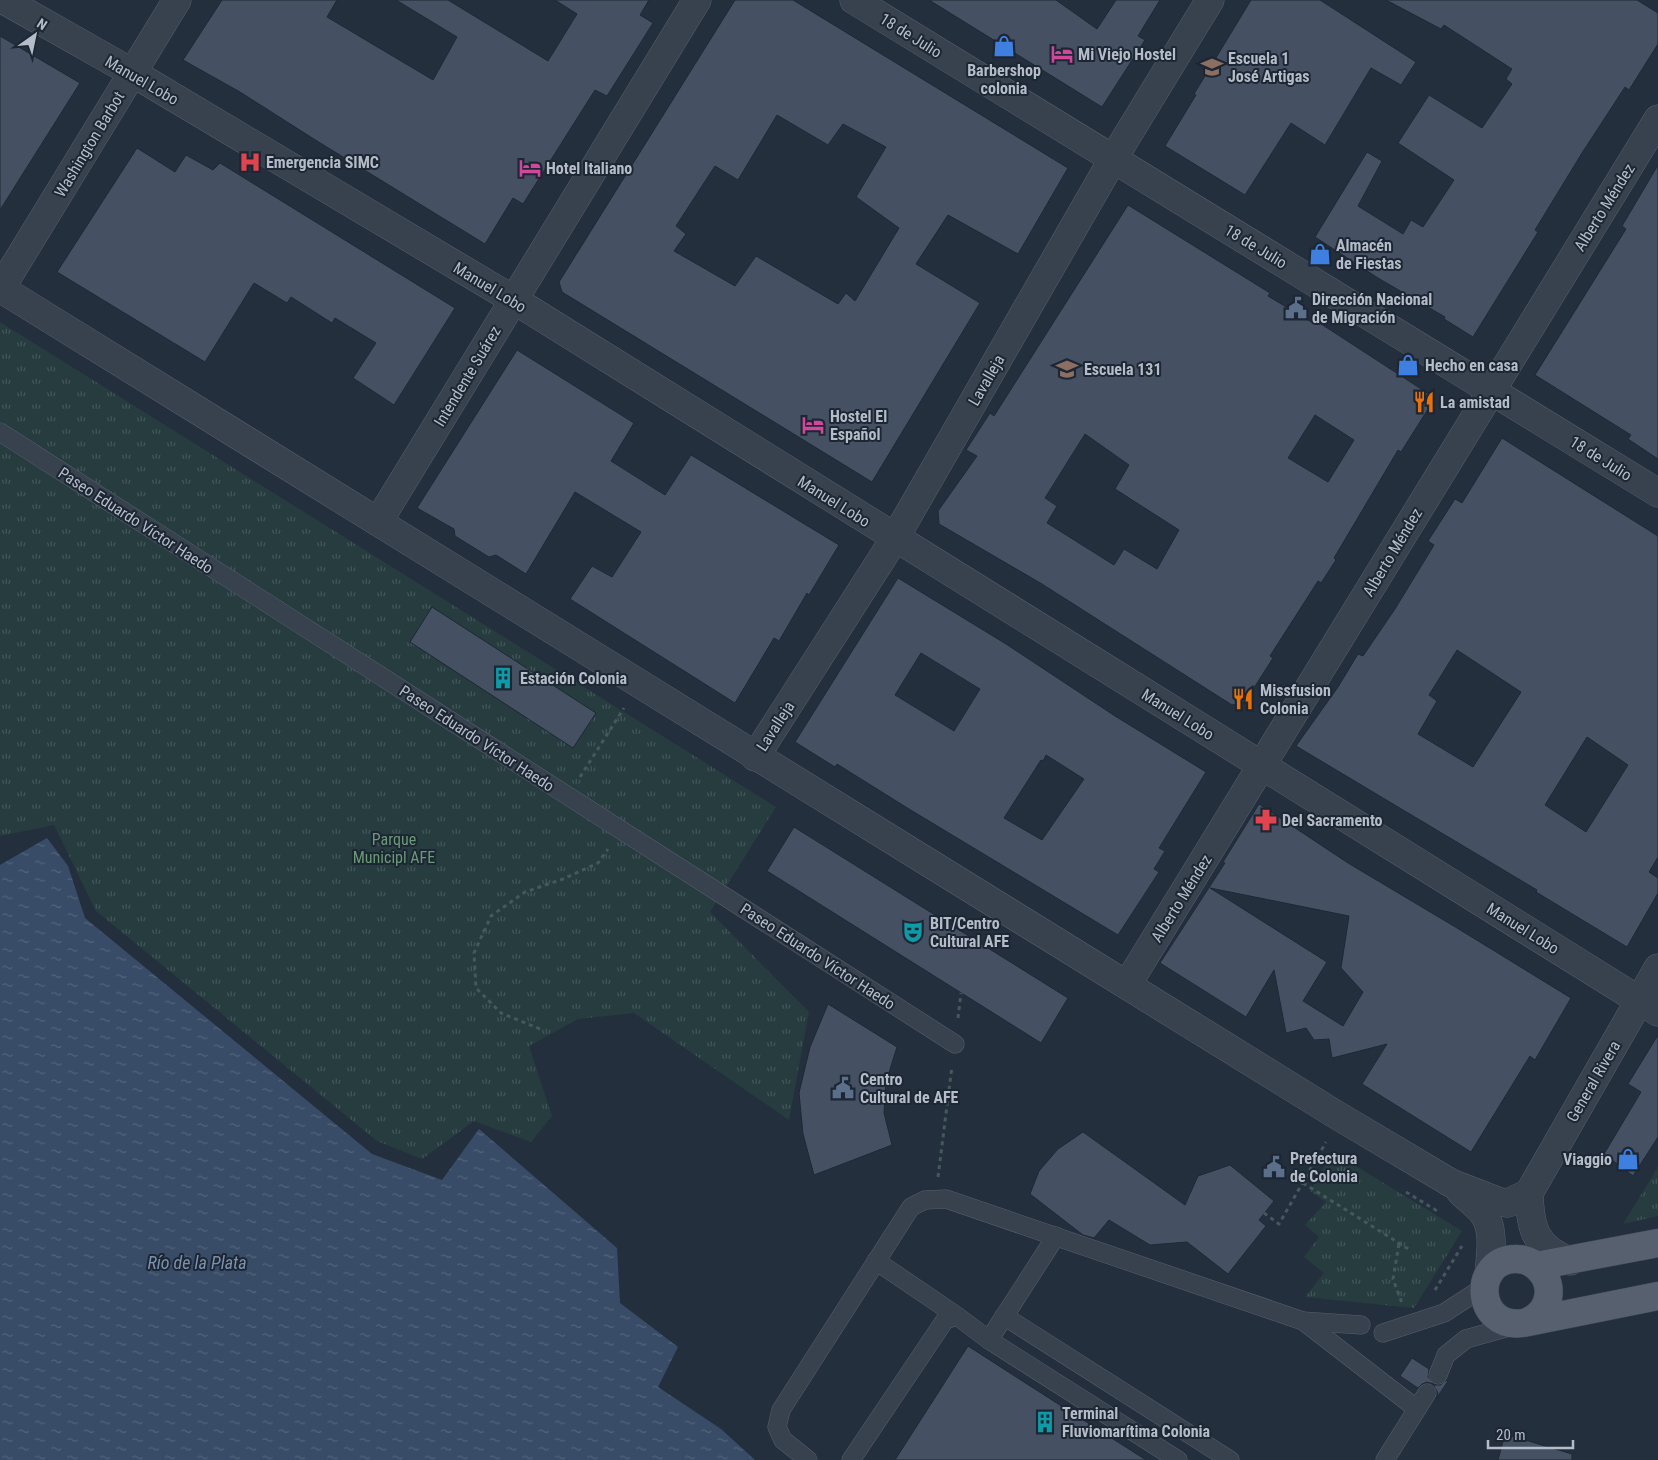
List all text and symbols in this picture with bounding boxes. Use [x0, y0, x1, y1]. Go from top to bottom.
street label: 18 de Julio [876, 9, 945, 62]
north arrow [10, 10, 60, 60]
text: N [34, 15, 50, 33]
shop icon: Barbershop colonia [991, 33, 1017, 59]
hotel icon: Mi Viejo Hostel [1049, 41, 1075, 67]
place label: Mi Viejo Hostel [1078, 45, 1176, 64]
place label: Escuela 1 José Artigas [1228, 49, 1309, 86]
street label: Manuel Lobo [102, 52, 182, 109]
school or university icon: Escuela 1 José Artigas [1199, 54, 1225, 80]
place label: Barbershop colonia [967, 61, 1041, 98]
street label: Washington Barbot [50, 88, 129, 201]
hospital icon: Emergencia SIMC [237, 149, 263, 175]
place label: Emergencia SIMC [266, 153, 379, 172]
hotel icon: Hotel Italiano [517, 155, 543, 181]
place label: Hotel Italiano [546, 159, 632, 178]
street label: Alberto Méndez [1570, 160, 1639, 255]
street label: 18 de Julio [1221, 220, 1290, 272]
place label: Almacén de Fiestas [1336, 236, 1402, 273]
shop icon: Almacén de Fiestas [1307, 241, 1333, 267]
street label: Manuel Lobo [450, 258, 530, 317]
place label: Dirección Nacional de Migración [1312, 290, 1432, 327]
public building icon: Dirección Nacional de Migración [1283, 295, 1309, 321]
street label: Intendente Suárez [430, 323, 505, 430]
street label: Lavalleja [964, 351, 1009, 409]
shop icon: Hecho en casa [1395, 352, 1421, 378]
school or university icon: Escuela 131 [1054, 356, 1080, 382]
place label: Hecho en casa [1425, 356, 1519, 375]
place label: Escuela 131 [1084, 360, 1162, 379]
restaurant icon: La amistad [1411, 389, 1437, 415]
place label: La amistad [1440, 393, 1510, 412]
place label: Hostel El Español [830, 407, 887, 444]
hotel icon: Hostel El Español [800, 412, 826, 438]
street label: 18 de Julio [1566, 432, 1635, 485]
street label: Paseo Eduardo Víctor Haedo [55, 463, 217, 578]
street label: Manuel Lobo [794, 472, 873, 531]
street label: Alberto Méndez [1359, 505, 1426, 600]
building icon: Estación Colonia [490, 665, 516, 691]
place label: Estación Colonia [520, 669, 627, 688]
street label: Paseo Eduardo Víctor Haedo [396, 681, 558, 796]
place label: Missfusion Colonia [1260, 681, 1331, 718]
street label: Manuel Lobo [1138, 685, 1217, 744]
restaurant icon: Missfusion Colonia [1230, 686, 1256, 712]
street label: Lavalleja [752, 698, 799, 755]
pharmacy icon: Del Sacramento [1253, 807, 1279, 833]
place label: Del Sacramento [1282, 811, 1383, 830]
park label: Parque Municipl AFE [353, 830, 435, 867]
street label: Alberto Méndez [1147, 851, 1216, 946]
street label: Paseo Eduardo Víctor Haedo [737, 899, 899, 1014]
street label: Manuel Lobo [1483, 899, 1562, 958]
place label: BIT/Centro Cultural AFE [930, 914, 1009, 951]
theatre icon: BIT/Centro Cultural AFE [900, 919, 926, 945]
street label: General Rivera [1563, 1037, 1624, 1125]
place label: Centro Cultural de AFE [860, 1070, 959, 1107]
public building icon: Centro Cultural de AFE [830, 1075, 856, 1101]
shop icon: Viaggio [1615, 1146, 1641, 1172]
place label: Prefectura de Colonia [1290, 1149, 1358, 1186]
place label: Viaggio [1563, 1150, 1612, 1169]
public building icon: Prefectura de Colonia [1261, 1154, 1287, 1180]
water label: Río de la Plata [147, 1252, 247, 1273]
place label: Terminal Fluviomarítima Colonia [1062, 1404, 1211, 1441]
building icon: Terminal Fluviomarítima Colonia [1032, 1409, 1058, 1435]
scale bar [1488, 1418, 1573, 1450]
text: 20 m [1496, 1426, 1526, 1444]

